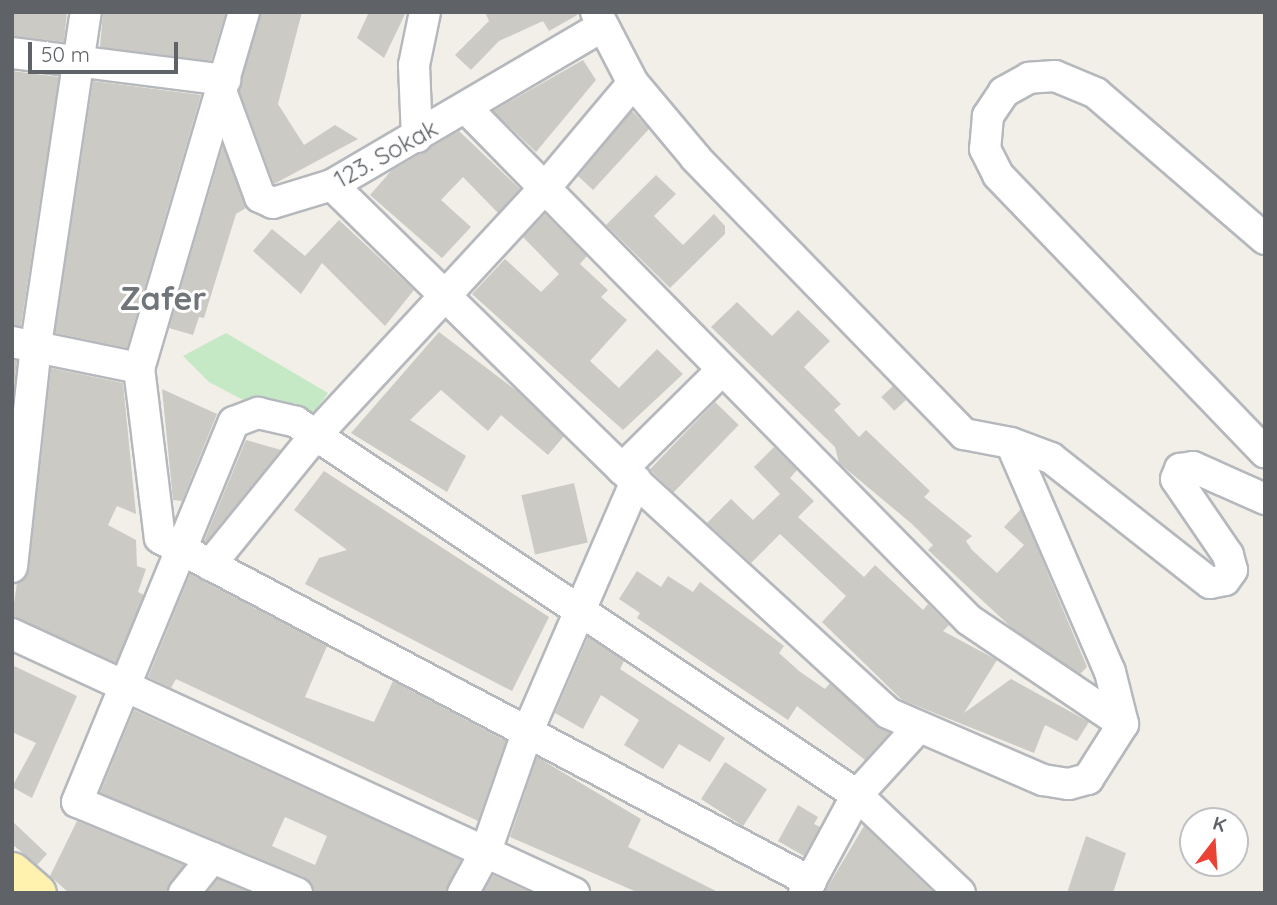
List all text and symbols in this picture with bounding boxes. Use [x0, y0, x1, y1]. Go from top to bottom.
scale bar [32, 28, 182, 72]
text: 50 m [41, 41, 90, 67]
street label: 123. Sokak [329, 114, 443, 194]
district label: Zafer [120, 279, 206, 317]
north arrow [1179, 807, 1249, 877]
text: K [1210, 811, 1229, 837]

